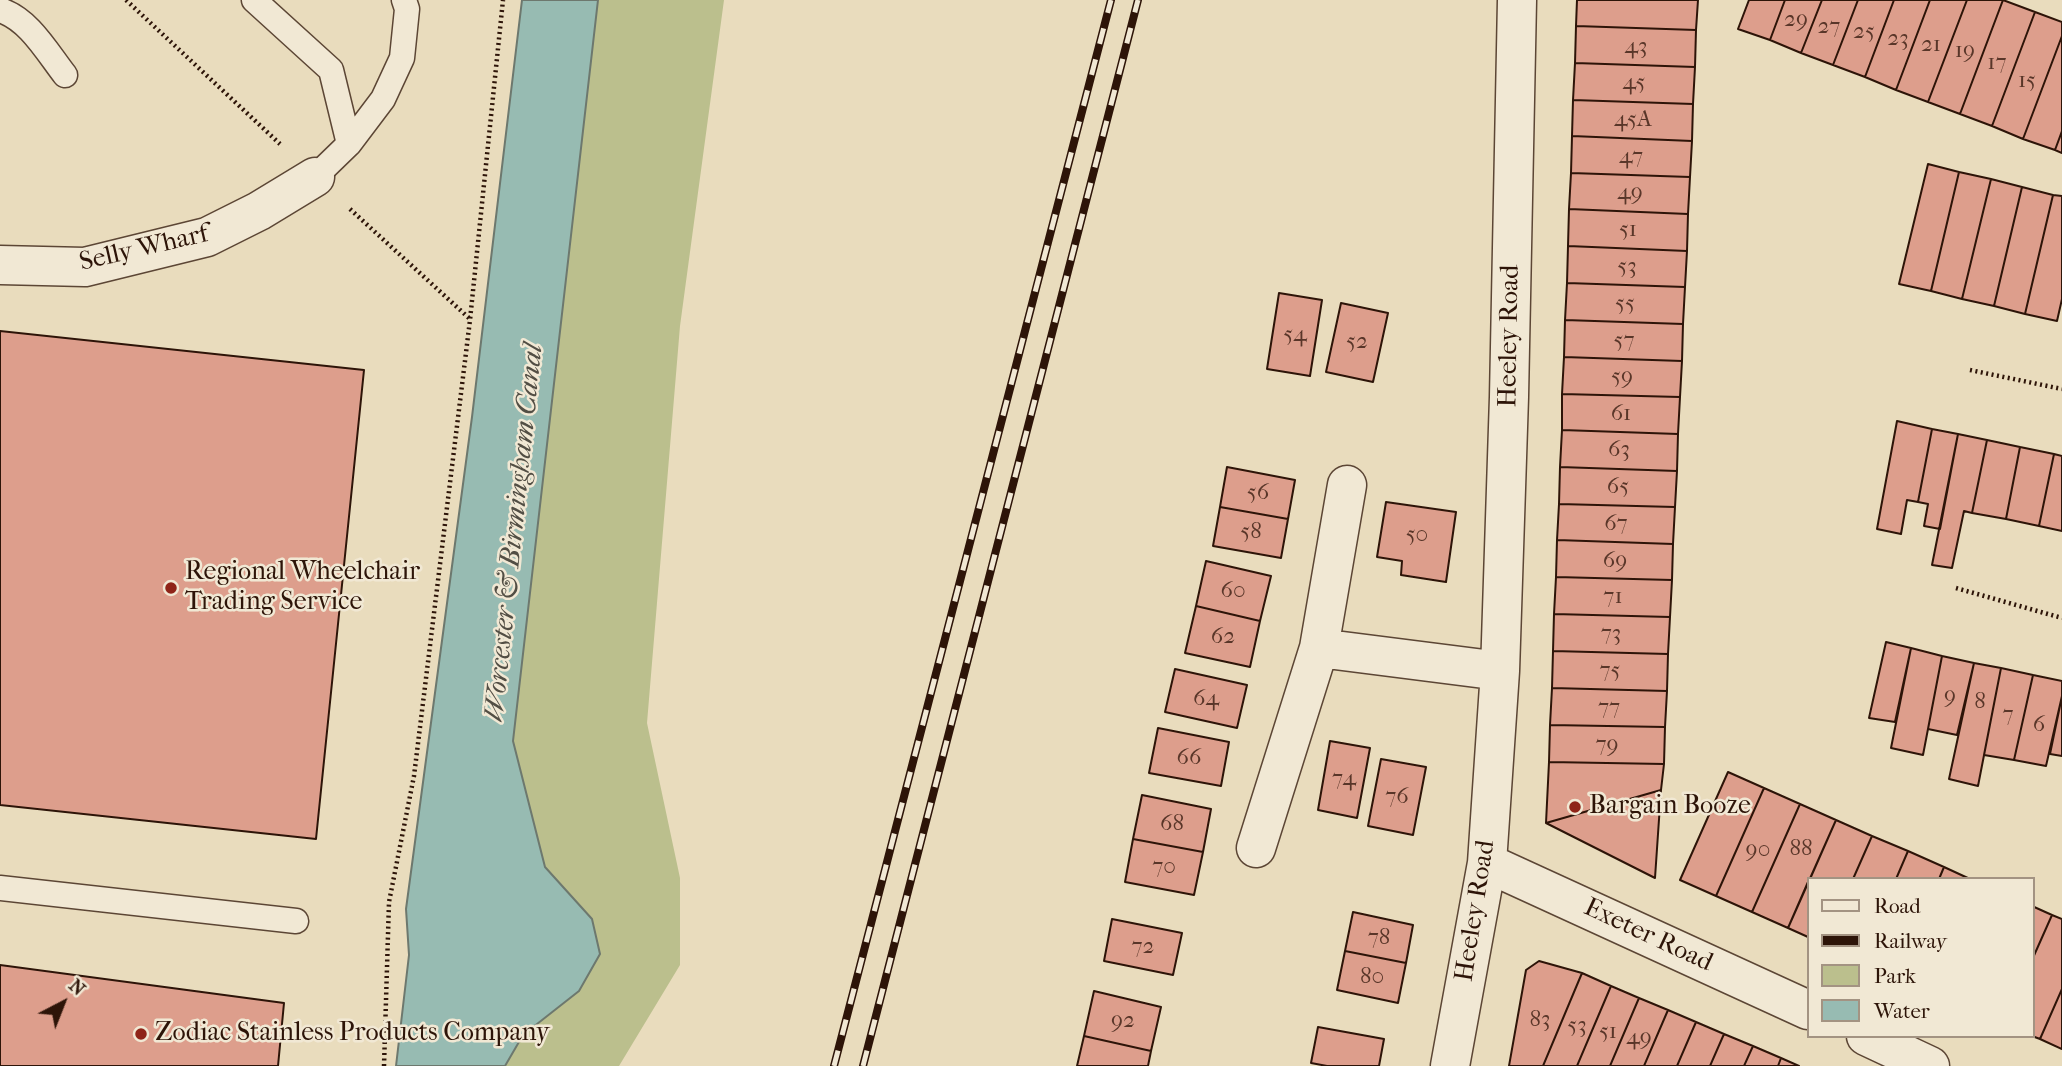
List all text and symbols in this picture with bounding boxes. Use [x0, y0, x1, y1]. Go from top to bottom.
house number: 29 [1784, 6, 1808, 34]
house number: 27 [1818, 13, 1840, 41]
house number: 25 [1853, 18, 1875, 46]
house number: 23 [1887, 25, 1909, 53]
house number: 21 [1921, 31, 1941, 59]
house number: 43 [1624, 33, 1648, 61]
house number: 19 [1955, 37, 1975, 65]
house number: 17 [1987, 49, 2007, 77]
house number: 15 [2018, 67, 2036, 95]
house number: 45 [1623, 69, 1645, 97]
house number: 45A [1614, 106, 1652, 134]
house number: 47 [1619, 143, 1643, 171]
house number: 49 [1617, 179, 1643, 207]
house number: 51 [1619, 216, 1637, 244]
street label: Selly Wharf [77, 219, 211, 279]
house number: 53 [1617, 253, 1637, 281]
street label: Heeley Road [1493, 264, 1527, 408]
house number: 55 [1615, 290, 1635, 318]
house number: 54 [1283, 321, 1307, 349]
house number: 57 [1613, 327, 1635, 355]
house number: 52 [1346, 328, 1368, 356]
water label: Worcester & Birmingham Canal [478, 343, 552, 723]
house number: 59 [1611, 363, 1633, 391]
house number: 61 [1611, 400, 1631, 428]
house number: 63 [1608, 436, 1630, 464]
house number: 65 [1607, 473, 1629, 501]
house number: 56 [1247, 479, 1269, 507]
house number: 67 [1604, 510, 1628, 538]
house number: 58 [1240, 518, 1262, 546]
house number: 50 [1406, 521, 1428, 549]
house number: 69 [1603, 547, 1627, 575]
place label: Regional Wheelchair Trading Service [185, 557, 420, 618]
house number: 60 [1220, 577, 1246, 605]
marker: Regional Wheelchair Trading Service [163, 580, 179, 596]
house number: 71 [1603, 583, 1623, 611]
house number: 73 [1601, 620, 1621, 648]
house number: 62 [1211, 623, 1235, 651]
house number: 75 [1599, 657, 1621, 685]
house number: 9 [1944, 682, 1956, 710]
house number: 64 [1193, 685, 1219, 713]
house number: 8 [1974, 688, 1986, 716]
house number: 77 [1598, 694, 1620, 722]
house number: 7 [2002, 701, 2014, 729]
house number: 6 [2033, 711, 2045, 739]
house number: 79 [1595, 731, 1619, 759]
house number: 66 [1177, 744, 1201, 772]
house number: 74 [1332, 765, 1356, 793]
house number: 76 [1385, 783, 1409, 811]
place label: Bargain Booze [1589, 791, 1751, 823]
marker: Bargain Booze [1567, 799, 1583, 815]
house number: 68 [1160, 810, 1184, 838]
house number: 88 [1789, 835, 1813, 863]
house number: 90 [1746, 836, 1770, 864]
street label: Heeley Road [1449, 838, 1503, 984]
house number: 70 [1152, 853, 1176, 881]
legend [1806, 877, 2034, 1038]
street label: Exeter Road [1579, 893, 1717, 979]
text: Road [1874, 894, 1921, 918]
house number: 78 [1368, 924, 1390, 952]
text: Railway [1874, 929, 1947, 953]
house number: 72 [1132, 933, 1154, 961]
house number: 80 [1360, 963, 1384, 991]
text: Park [1874, 964, 1916, 988]
north arrow [28, 968, 98, 1038]
text: N [64, 974, 90, 1000]
text: Water [1874, 999, 1930, 1023]
house number: 83 [1530, 1006, 1550, 1034]
house number: 92 [1111, 1007, 1135, 1035]
house number: 53 [1567, 1012, 1587, 1040]
place label: Zodiac Stainless Products Company [155, 1018, 550, 1050]
house number: 51 [1599, 1018, 1617, 1046]
house number: 49 [1626, 1024, 1652, 1052]
marker: Zodiac Stainless Products Company [133, 1026, 149, 1042]

